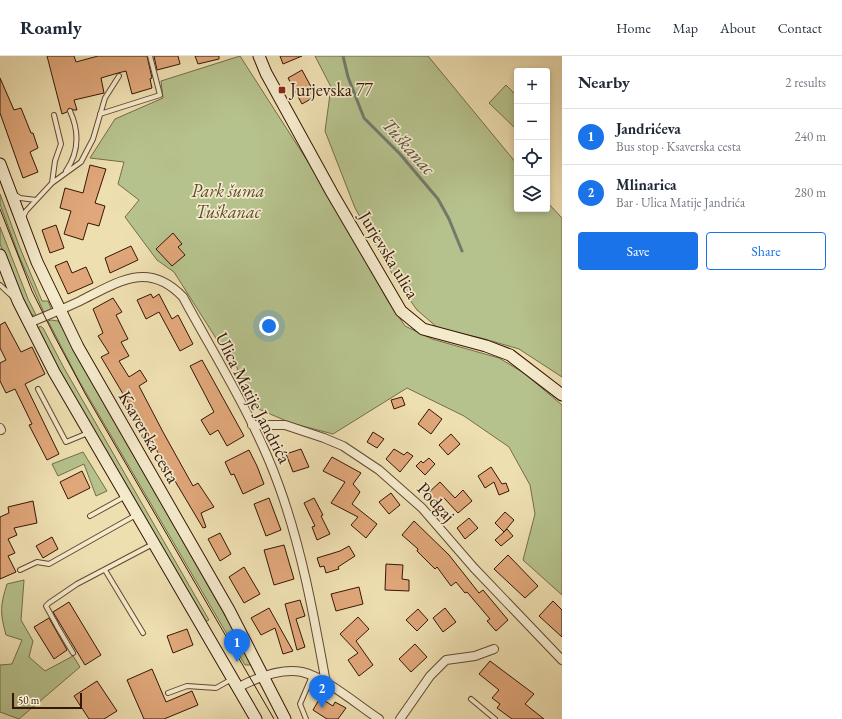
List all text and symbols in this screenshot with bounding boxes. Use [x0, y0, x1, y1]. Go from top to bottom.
text: Roamly [20, 15, 82, 40]
text: Home [616, 19, 651, 37]
text: Map [673, 19, 698, 37]
text: About [720, 19, 756, 37]
text: Contact [778, 19, 822, 37]
map controls [514, 68, 550, 212]
button: + [514, 68, 550, 104]
text: Nearby [578, 71, 630, 93]
text: 2 results [785, 74, 826, 91]
place label: Jurjevska 77 [288, 78, 373, 101]
marker: Jurjevska 77 [277, 85, 287, 95]
button: − [514, 104, 550, 140]
water label: Tuškanac [376, 113, 441, 181]
text: Jandrićeva [616, 119, 681, 138]
text: 1 [588, 128, 594, 145]
text: 240 m [795, 128, 826, 145]
text: Bus stop · Ksaverska cesta [616, 138, 741, 155]
button: locate [514, 140, 550, 176]
text: Mlinarica [616, 175, 677, 194]
button: layers [514, 176, 550, 212]
park label: Park šuma Tuškanac [191, 179, 265, 223]
text: 2 [588, 184, 594, 201]
text: 280 m [795, 184, 826, 201]
text: Bar · Ulica Matije Jandrića [616, 194, 745, 211]
street label: Jurjevska ulica [353, 205, 425, 303]
button: Save [578, 232, 698, 270]
button: Share [706, 232, 826, 270]
your location [259, 316, 279, 336]
street label: Ulica Matije Jandrića [210, 328, 297, 468]
street label: Ksaverska cesta [114, 386, 186, 488]
street label: Podgaj [412, 477, 460, 526]
pin: 1 [224, 629, 250, 662]
pin: 2 [309, 675, 335, 708]
scale bar [12, 691, 82, 710]
text: 50 m [18, 693, 39, 707]

